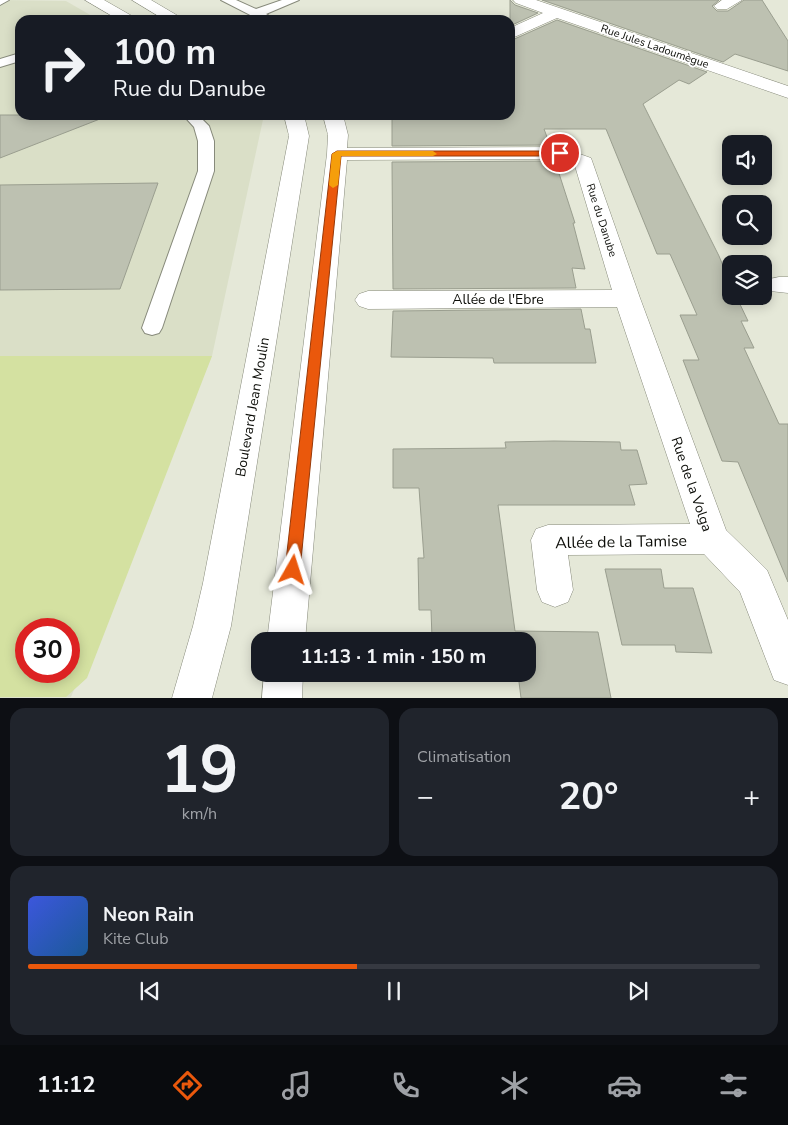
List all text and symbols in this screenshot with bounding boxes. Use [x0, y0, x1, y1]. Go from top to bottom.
street label: Rue Jules Ladoumègue [599, 21, 711, 72]
text: 100 m [113, 29, 216, 76]
icon: right [30, 35, 95, 100]
text: Rue du Danube [113, 74, 266, 104]
pin [539, 132, 581, 174]
map controls [722, 135, 772, 305]
button: sound [722, 135, 772, 185]
icon: arrive [546, 139, 574, 167]
street label: Rue du Danube [583, 182, 620, 259]
button: search [722, 195, 772, 245]
button: layers [722, 255, 772, 305]
street label: Allée de l'Ebre [452, 290, 544, 309]
street label: Boulevard Jean Moulin [231, 336, 274, 478]
street label: Rue de la Volga [666, 434, 717, 534]
street label: Allée de la Tamise [555, 530, 687, 554]
position arrow [266, 543, 318, 595]
speed limit sign: 30 [15, 618, 80, 683]
text: 11:13 · 1 min · 150 m [301, 644, 486, 670]
text: 19 [160, 726, 239, 815]
text: Climatisation [417, 746, 511, 768]
text: 20° [558, 771, 619, 822]
text: − [417, 778, 434, 816]
text: + [743, 778, 760, 816]
text: km/h [182, 803, 217, 825]
text: Neon Rain [103, 902, 194, 928]
text: Kite Club [103, 928, 169, 950]
icon: previous [136, 977, 164, 1005]
icon: pause [380, 977, 408, 1005]
icon: next [624, 977, 652, 1005]
icon: directions [170, 1068, 205, 1103]
icon: music [279, 1068, 314, 1103]
icon: phone [388, 1068, 423, 1103]
icon: climate [497, 1068, 532, 1103]
icon: car [607, 1068, 642, 1103]
icon: filters [716, 1068, 751, 1103]
text: 11:12 [37, 1070, 95, 1100]

